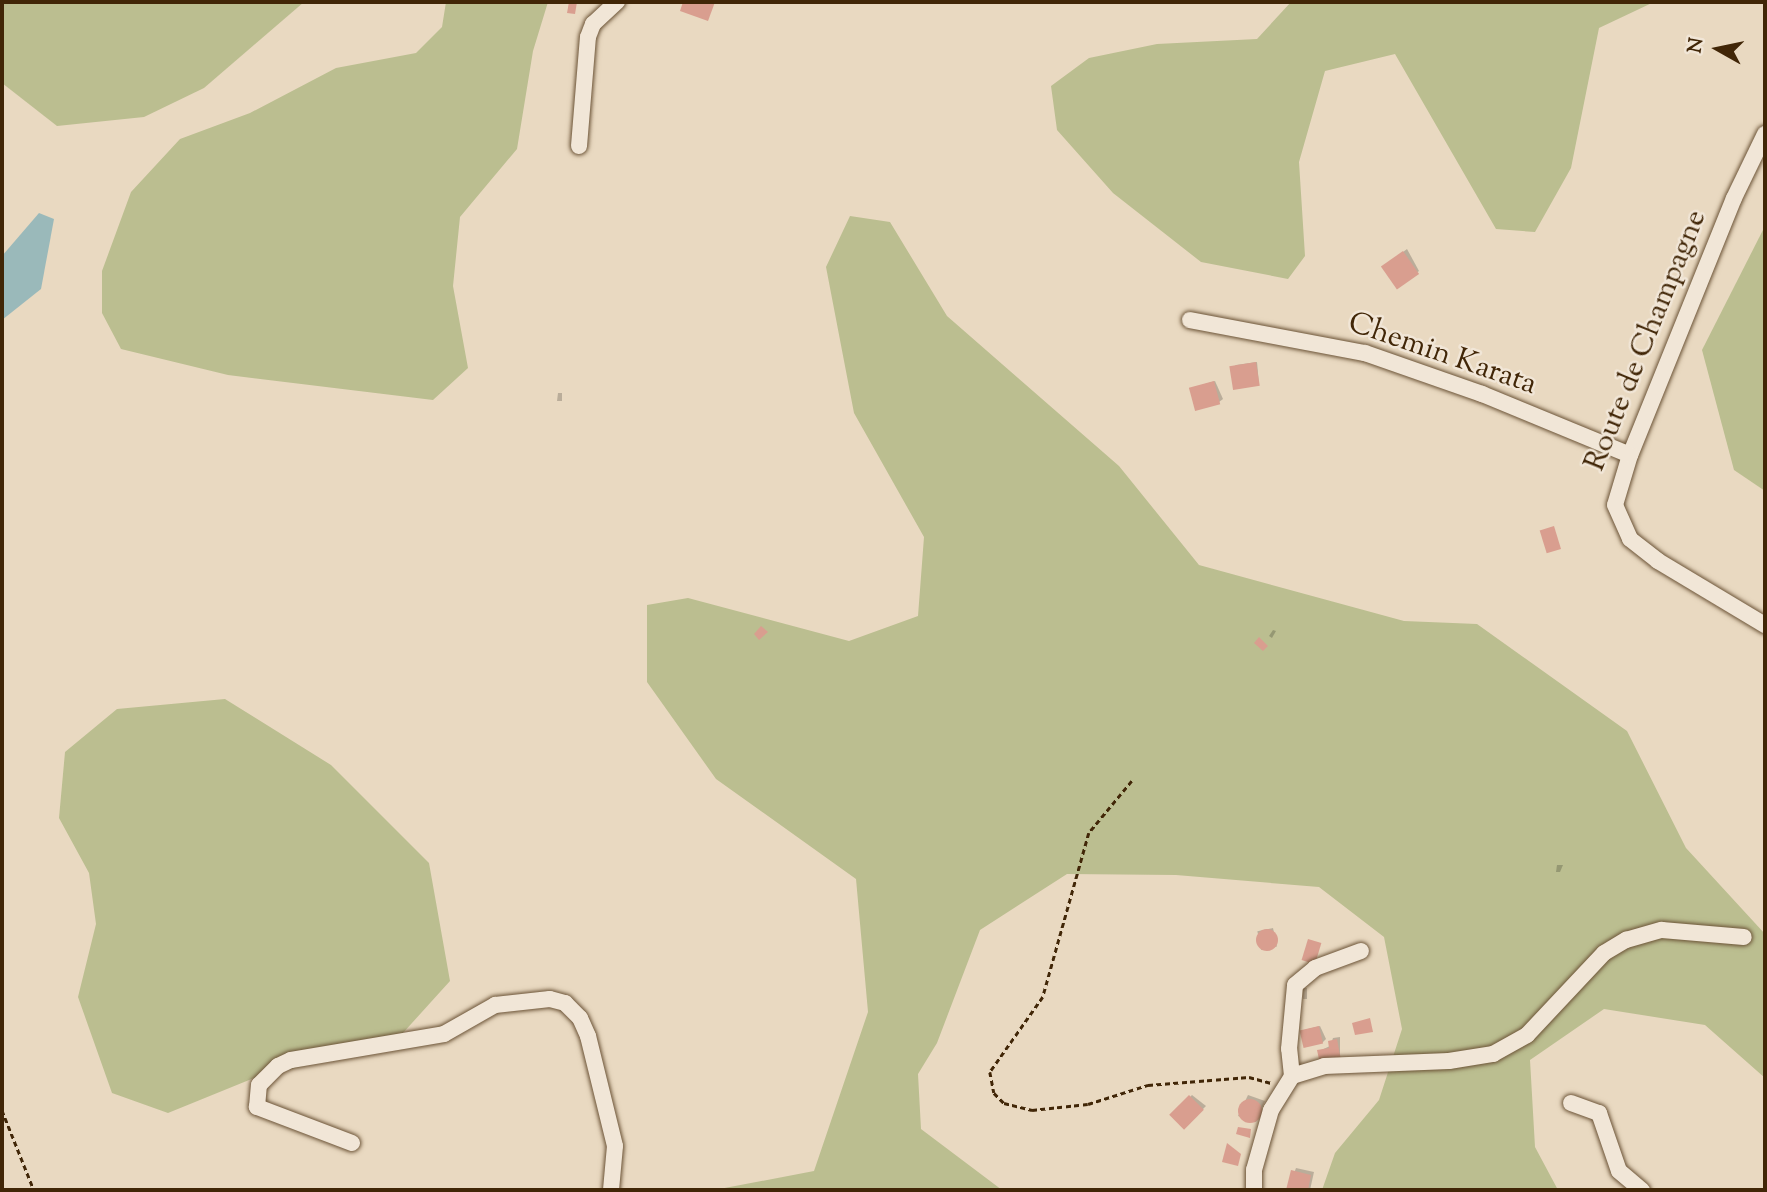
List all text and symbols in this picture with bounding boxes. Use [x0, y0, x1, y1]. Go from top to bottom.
north arrow [1683, 14, 1753, 84]
text: N [1682, 36, 1711, 55]
street label: Route de Champagne [1578, 205, 1716, 477]
street label: Chemin Karata [1343, 306, 1541, 404]

